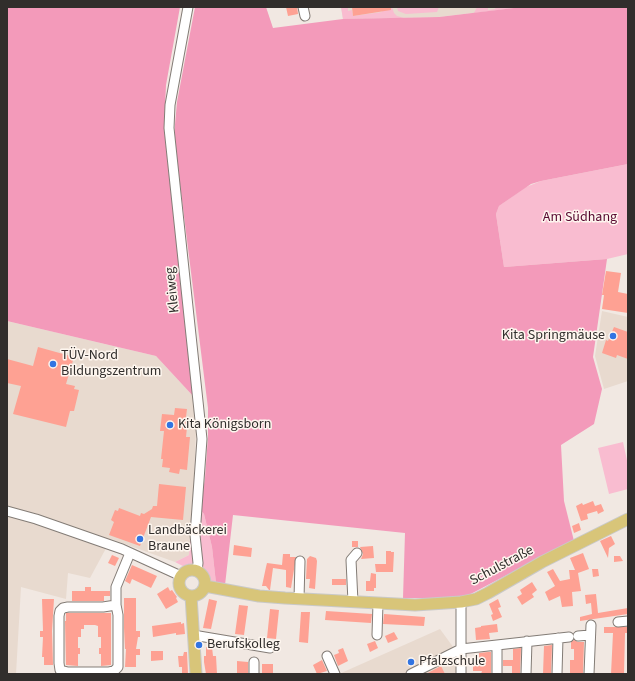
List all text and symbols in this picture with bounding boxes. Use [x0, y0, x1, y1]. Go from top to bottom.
park label: Am Südhang [543, 210, 617, 226]
street label: Kleiweg [162, 266, 184, 314]
place label: Kita Springmäuse [502, 328, 605, 344]
marker: Kita Springmäuse [608, 331, 618, 341]
place label: TÜV-Nord Bildungszentrum [61, 348, 161, 380]
marker: TÜV-Nord Bildungszentrum [48, 359, 58, 369]
place label: Kita Königsborn [178, 417, 271, 433]
marker: Kita Königsborn [165, 420, 175, 430]
place label: Landbäckerei Braune [148, 523, 227, 556]
marker: Landbäckerei Braune [135, 534, 145, 544]
street label: Schulstraße [467, 542, 537, 590]
place label: Berufskolleg [207, 637, 280, 653]
marker: Berufskolleg [194, 640, 204, 650]
place label: Pfalzschule [419, 654, 485, 670]
marker: Pfalzschule [406, 657, 416, 667]

